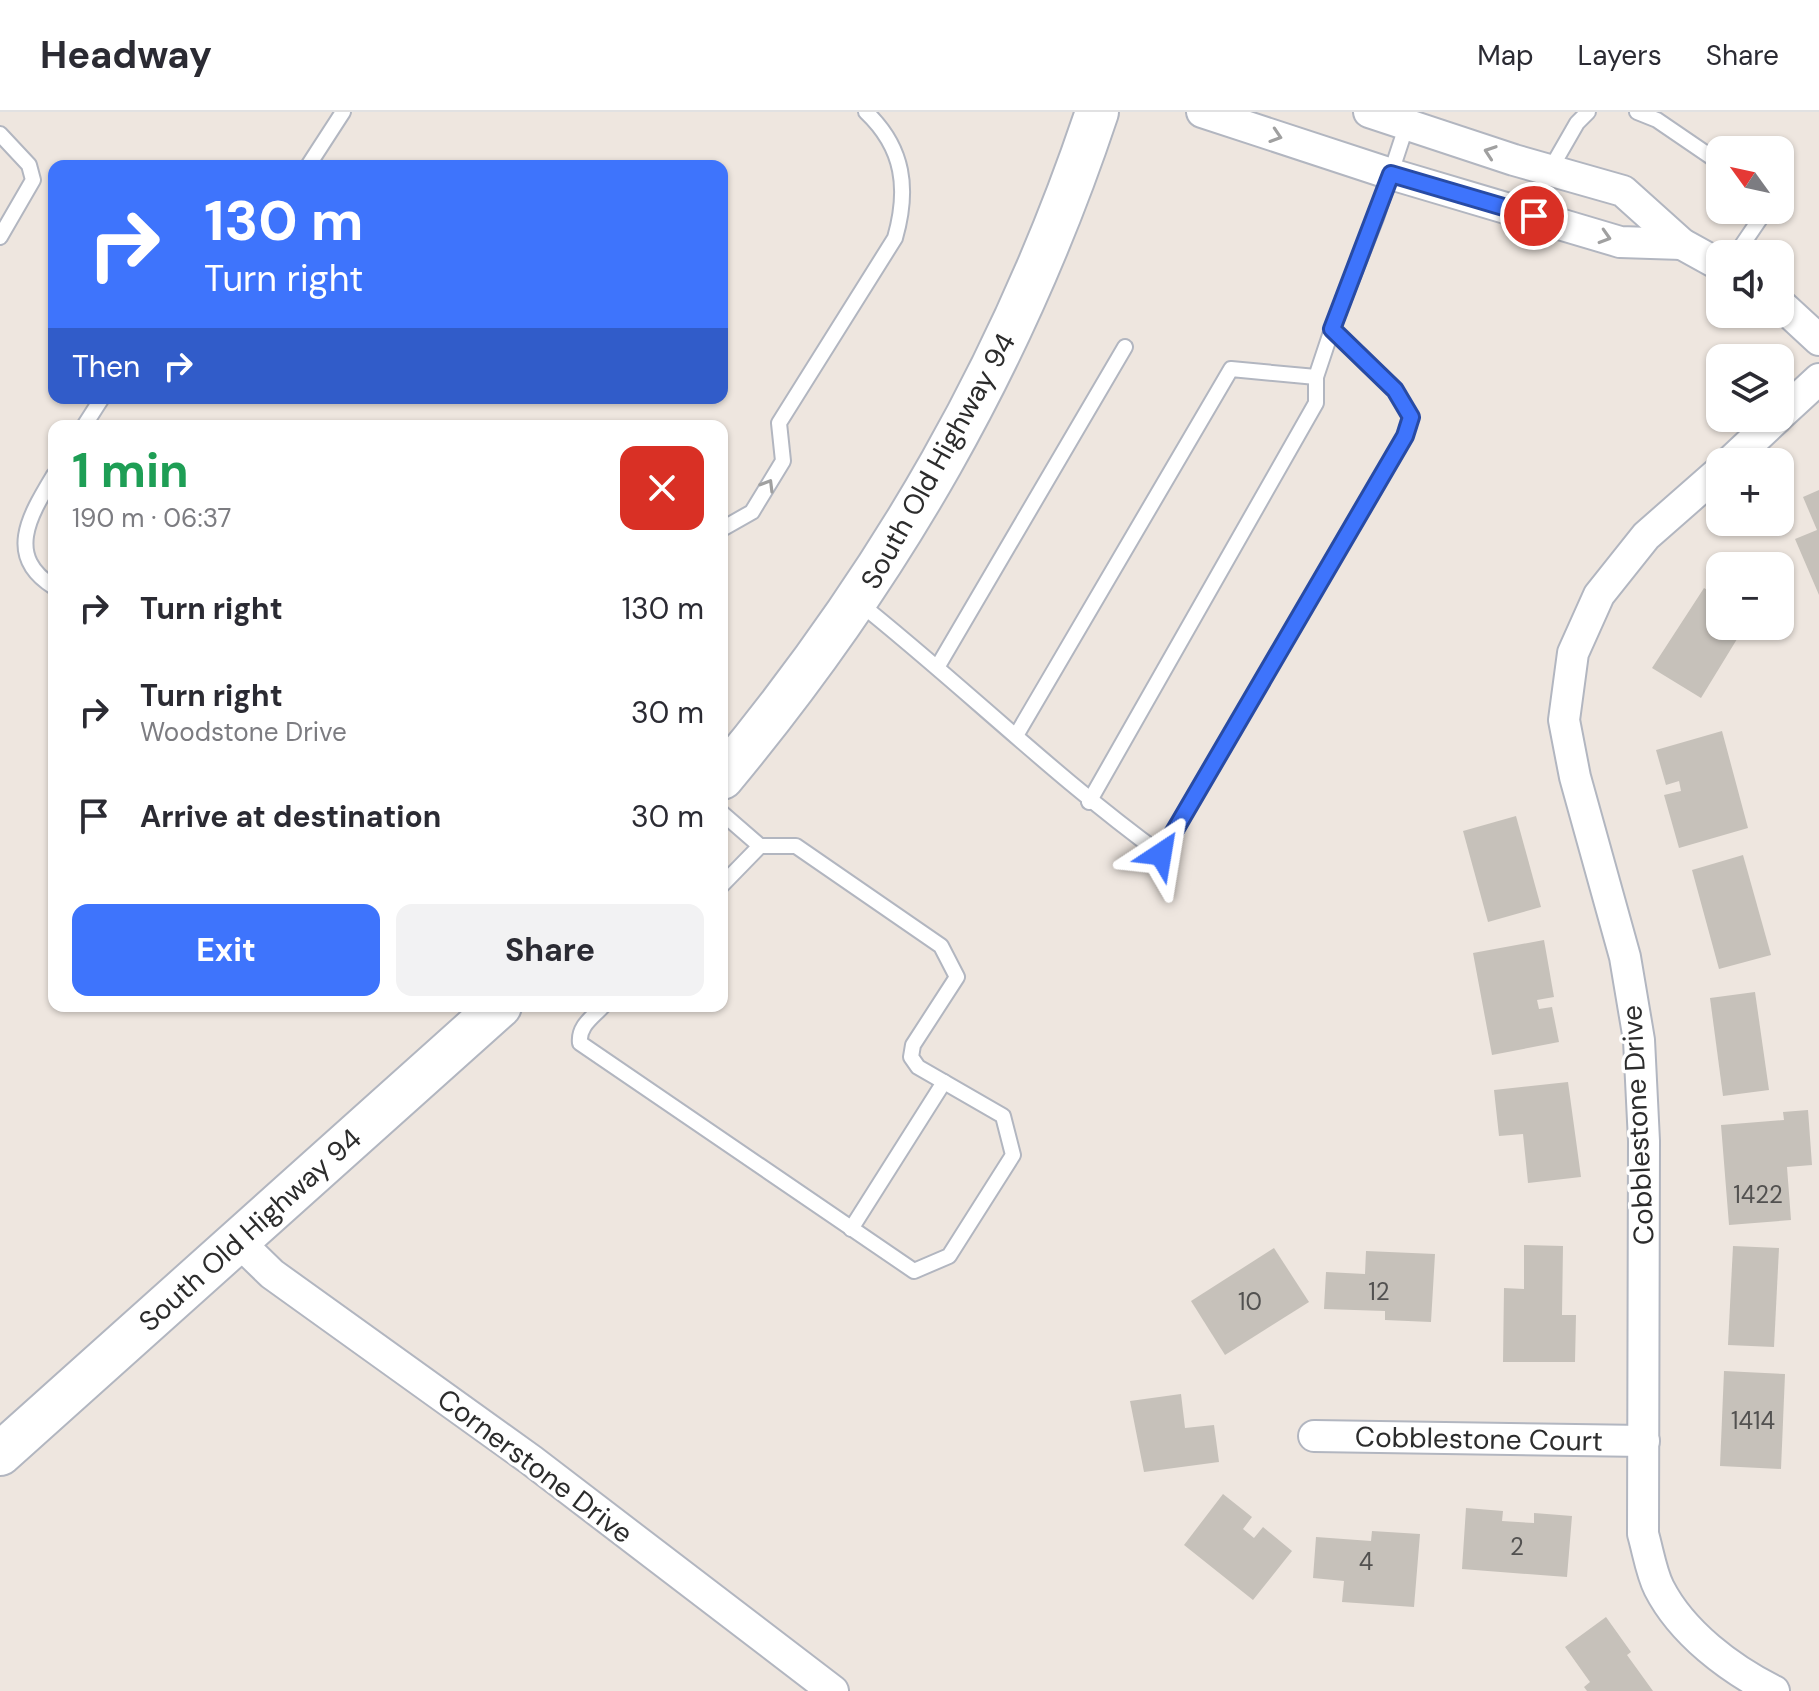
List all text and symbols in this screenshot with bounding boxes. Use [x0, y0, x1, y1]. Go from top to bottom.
text: Headway [40, 30, 212, 80]
text: Map [1477, 37, 1534, 74]
text: Layers [1578, 37, 1662, 74]
text: Share [1706, 37, 1779, 74]
one-way arrow [1269, 127, 1283, 143]
north arrow [1706, 136, 1794, 224]
map controls [1706, 136, 1794, 640]
one-way arrow [1484, 146, 1498, 162]
pin [1500, 182, 1568, 250]
text: 130 m [204, 184, 363, 257]
icon: right [72, 192, 176, 296]
icon: arrive [1512, 194, 1556, 238]
one-way arrow [1598, 228, 1612, 244]
button: sound [1706, 240, 1794, 328]
text: Turn right [204, 255, 363, 302]
street label: South Old Highway 94 [852, 326, 1024, 596]
icon: right [156, 344, 200, 388]
button: layers [1706, 344, 1794, 432]
text: Then [72, 347, 140, 386]
text: 1 min [72, 439, 189, 502]
button: close [620, 446, 704, 530]
button: + [1706, 448, 1794, 536]
one-way arrow [759, 479, 774, 494]
text: 190 m · 06:37 [72, 501, 231, 535]
button: − [1706, 552, 1794, 640]
icon: right [72, 586, 116, 630]
text: Turn right [140, 589, 283, 628]
text: 130 m [622, 589, 704, 628]
text: Turn right [140, 676, 283, 715]
icon: right [72, 690, 116, 734]
text: 30 m [631, 693, 704, 732]
text: Woodstone Drive [140, 715, 347, 749]
icon: arrive [72, 794, 116, 838]
text: Arrive at destination [140, 797, 441, 836]
text: 30 m [631, 797, 704, 836]
position arrow [1119, 812, 1203, 896]
button: Exit [72, 904, 380, 996]
button: Share [396, 904, 704, 996]
street label: Cobblestone Drive [1613, 1004, 1663, 1246]
street label: South Old Highway 94 [131, 1120, 369, 1340]
house number: 1422 [1733, 1179, 1783, 1210]
house number: 12 [1368, 1276, 1390, 1307]
house number: 10 [1238, 1286, 1262, 1317]
street label: Cornerstone Drive [430, 1380, 640, 1552]
house number: 1414 [1731, 1405, 1775, 1436]
street label: Cobblestone Court [1355, 1418, 1603, 1460]
house number: 2 [1510, 1531, 1524, 1562]
house number: 4 [1359, 1546, 1373, 1577]

